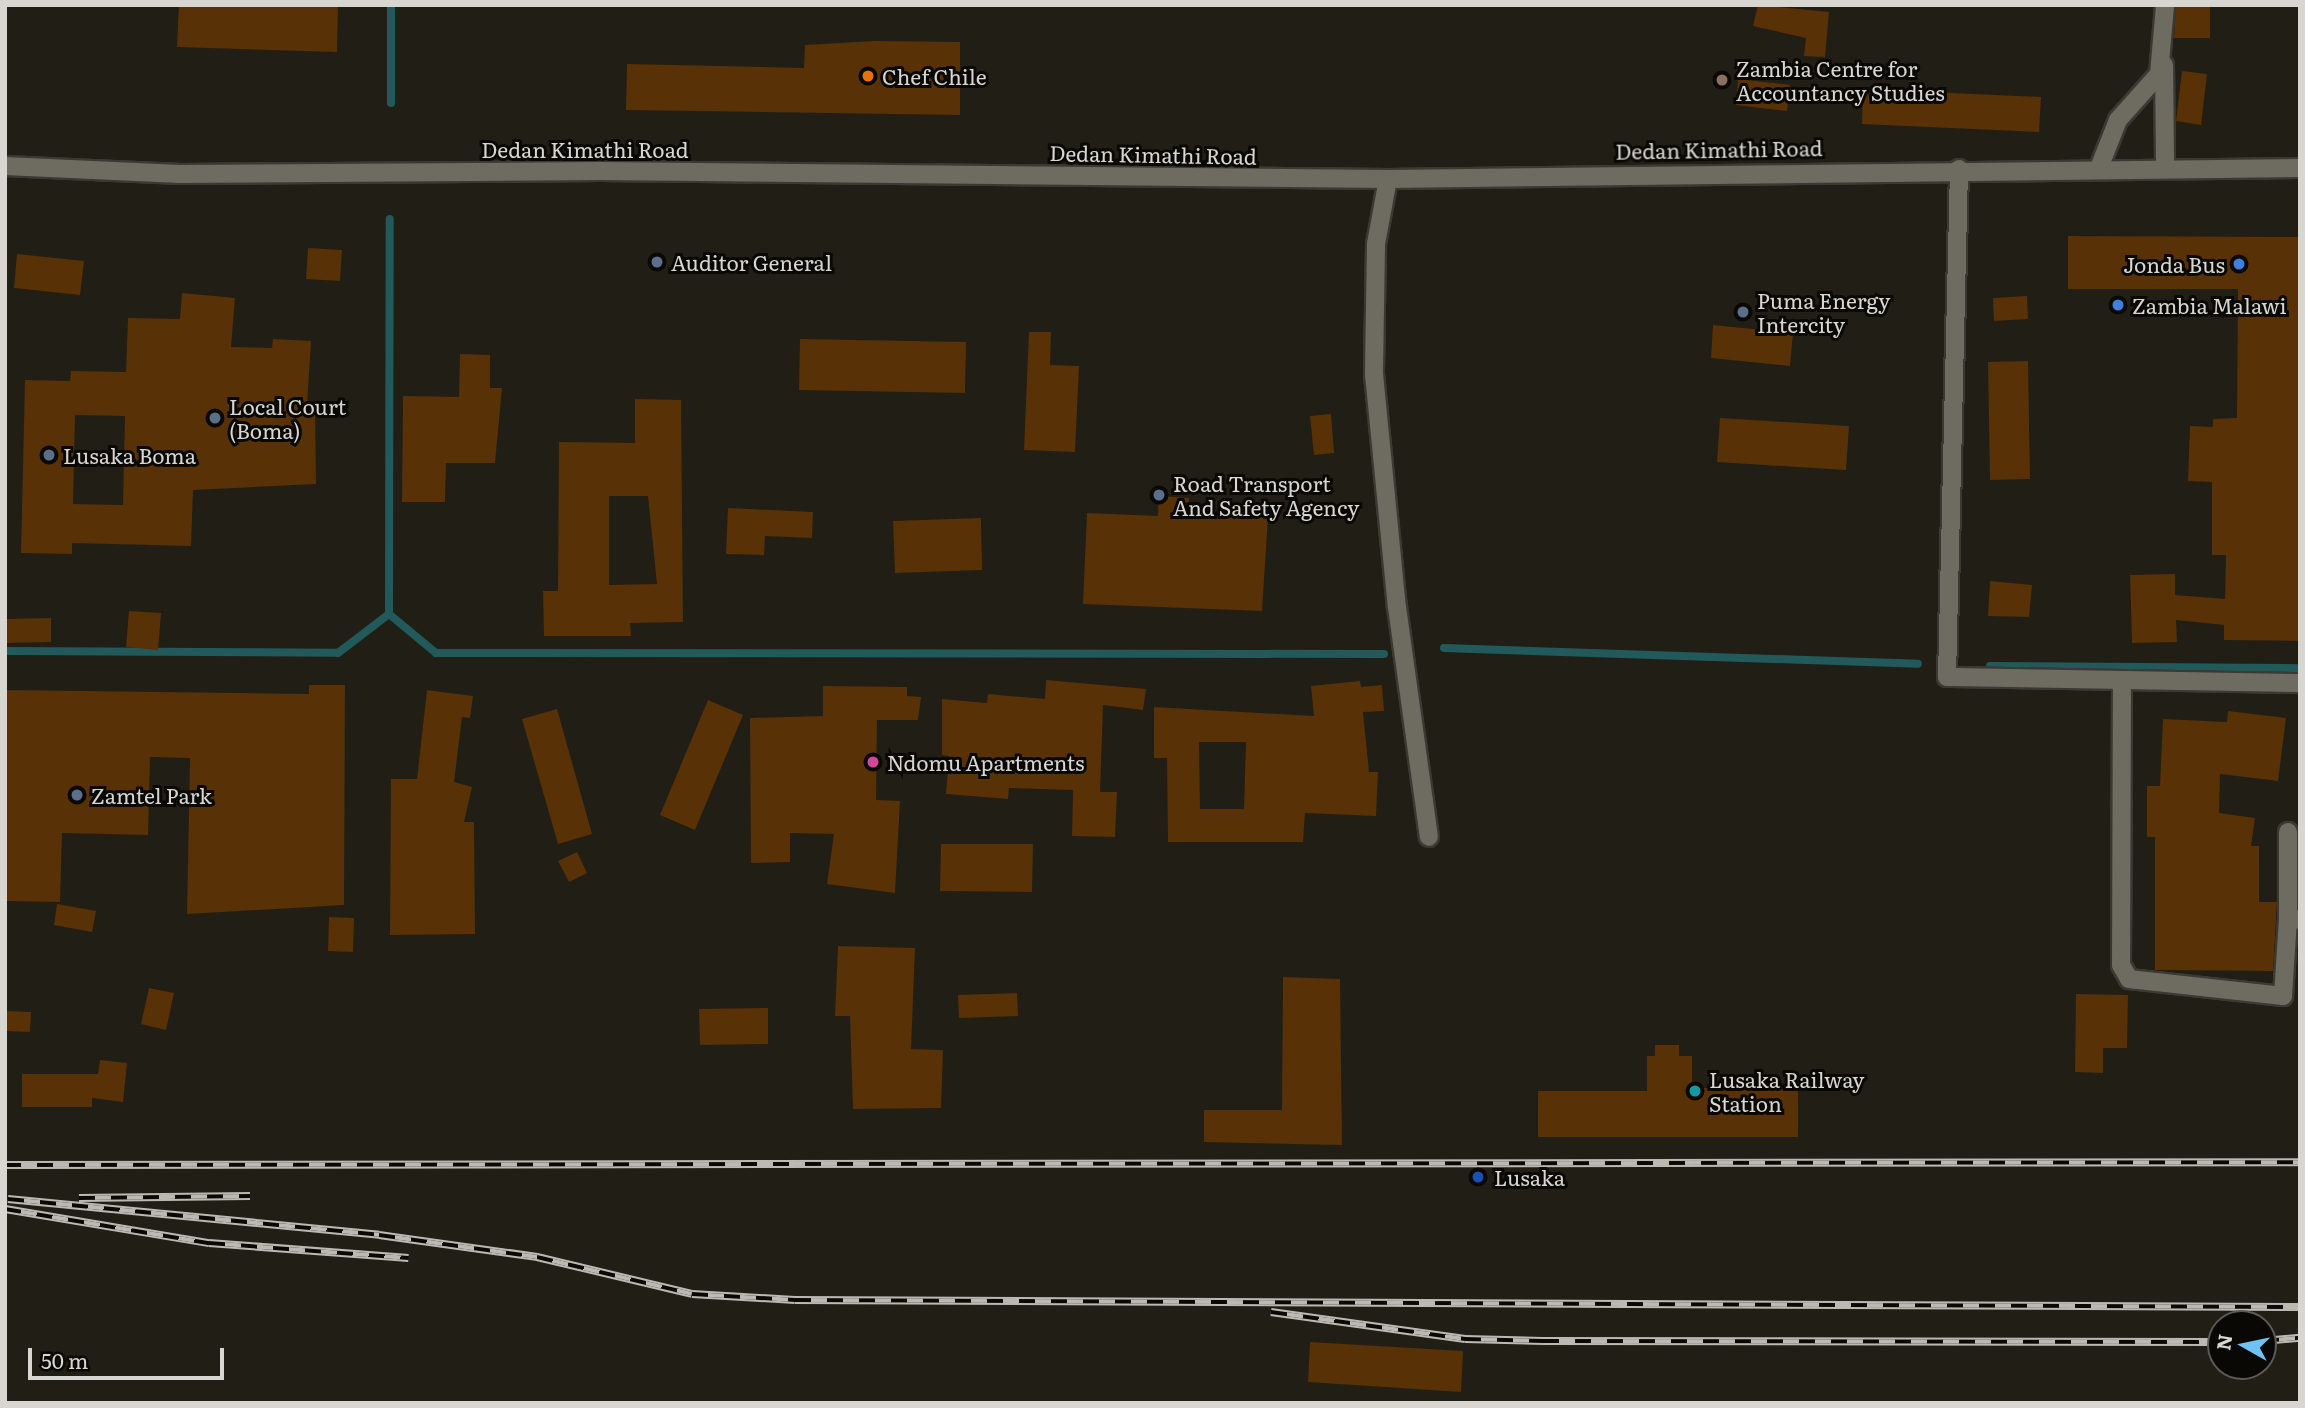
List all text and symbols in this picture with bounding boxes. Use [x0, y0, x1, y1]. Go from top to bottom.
place label: Zambia Centre for Accountancy Studies [1736, 55, 1945, 105]
place label: Chef Chile [882, 63, 987, 89]
marker: Chef Chile [860, 68, 876, 84]
marker: Zambia Centre for Accountancy Studies [1714, 72, 1730, 88]
street label: Dedan Kimathi Road [1615, 135, 1823, 163]
street label: Dedan Kimathi Road [481, 136, 689, 162]
street label: Dedan Kimathi Road [1049, 140, 1257, 168]
place label: Auditor General [671, 249, 832, 275]
place label: Jonda Bus [2123, 251, 2225, 277]
marker: Auditor General [649, 254, 665, 270]
marker: Jonda Bus [2231, 256, 2247, 272]
place label: Puma Energy Intercity [1757, 287, 1890, 337]
place label: Zambia Malawi [2132, 292, 2286, 318]
marker: Zambia Malawi [2110, 297, 2126, 313]
marker: Puma Energy Intercity [1735, 304, 1751, 320]
place label: Local Court (Boma) [229, 393, 346, 443]
marker: Local Court (Boma) [207, 410, 223, 426]
place label: Lusaka Boma [63, 442, 196, 468]
marker: Lusaka Boma [41, 447, 57, 463]
place label: Road Transport And Safety Agency [1173, 470, 1359, 520]
marker: Road Transport And Safety Agency [1151, 487, 1167, 503]
place label: Ndomu Apartments [887, 749, 1084, 775]
marker: Ndomu Apartments [865, 754, 881, 770]
place label: Zamtel Park [91, 782, 212, 808]
marker: Zamtel Park [69, 787, 85, 803]
place label: Lusaka Railway Station [1709, 1066, 1864, 1116]
marker: Lusaka Railway Station [1687, 1083, 1703, 1099]
place label: Lusaka [1494, 1164, 1565, 1190]
marker: Lusaka [1468, 1167, 1488, 1187]
north arrow [2207, 1310, 2277, 1380]
text: N [2208, 1332, 2238, 1352]
scale bar [32, 1334, 228, 1378]
text: 50 m [41, 1344, 88, 1375]

